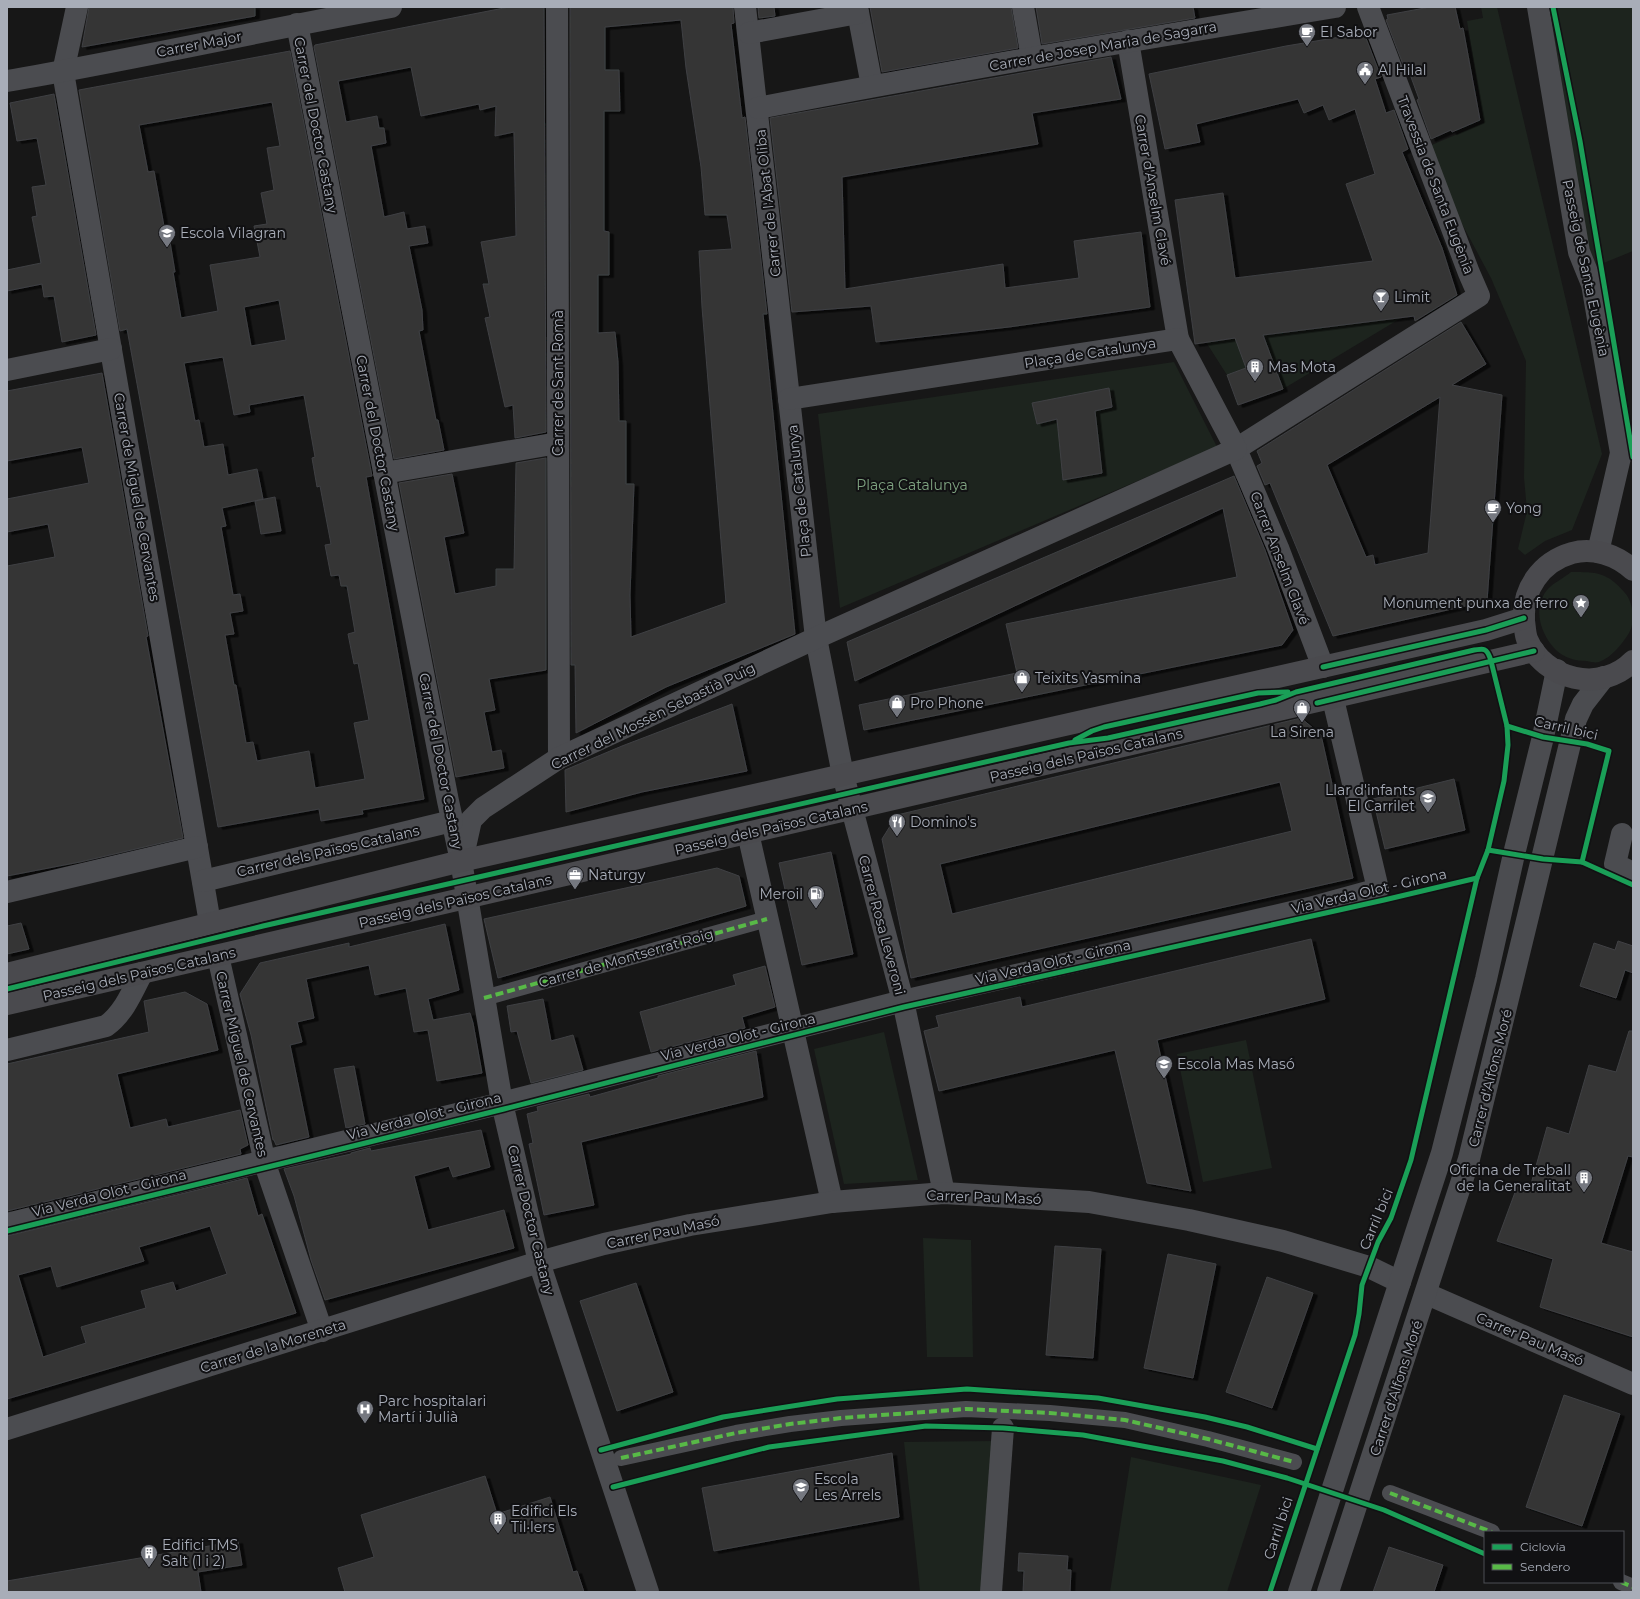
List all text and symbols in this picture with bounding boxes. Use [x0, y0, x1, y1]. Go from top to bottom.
street label: Carrer de Josep Maria de Sagarra [988, 17, 1218, 75]
cafe icon: El Sabor [1297, 22, 1317, 47]
place label: El Sabor [1320, 23, 1378, 41]
street label: Carrer Major [155, 27, 244, 61]
street label: Carrer del Doctor Castany [290, 35, 342, 215]
public building icon: Al Hilal [1355, 60, 1375, 85]
place label: Al Hilal [1378, 61, 1426, 79]
street label: Travessia de Santa Eugènia [1394, 93, 1478, 277]
street label: Carrer d'Anselm Clavé [1131, 113, 1175, 267]
street label: Carrer de l'Abat Oliba [751, 128, 785, 278]
street label: Passeig de Santa Eugènia [1558, 178, 1614, 358]
school or university icon: Escola Vilagran [157, 223, 177, 248]
place label: Escola Vilagran [180, 224, 286, 242]
bar icon: Limit [1371, 287, 1391, 312]
place label: Limit [1394, 288, 1431, 306]
street label: Carrer de Sant Romà [549, 310, 567, 456]
street label: Plaça de Catalunya [1023, 334, 1157, 372]
street label: Carrer del Doctor Castany [352, 353, 404, 533]
building icon: Mas Mota [1245, 357, 1265, 382]
place label: Mas Mota [1268, 358, 1336, 376]
street label: Carrer de Miguel de Cervantes [110, 391, 164, 603]
street label: Plaça de Catalunya [783, 424, 815, 558]
park label: Plaça Catalunya [856, 476, 968, 494]
street label: Carrer Anselm Clavé [1246, 489, 1314, 627]
cafe icon: Yong [1483, 498, 1503, 523]
place label: Yong [1506, 499, 1542, 517]
place icon: Monument punxa de ferro [1571, 593, 1591, 618]
place label: Monument punxa de ferro [1383, 594, 1568, 612]
street label: Carrer del Mossèn Sebastià Puig [548, 659, 758, 773]
shop icon: Teixits Yasmina [1012, 668, 1032, 693]
place label: Teixits Yasmina [1035, 669, 1141, 687]
street label: Carrer del Doctor Castany [415, 671, 467, 851]
shop icon: Pro Phone [887, 693, 907, 718]
place label: Pro Phone [910, 694, 984, 712]
shop icon: La Sirena [1292, 698, 1312, 723]
street label: Carril bici [1532, 712, 1600, 744]
place label: La Sirena [1270, 723, 1334, 741]
street label: Passeig dels Països Catalans [988, 724, 1184, 786]
place label: Llar d'infants El Carrilet [1325, 781, 1415, 815]
school or university icon: Llar d'infants El Carrilet [1418, 788, 1438, 813]
street label: Passeig dels Països Catalans [673, 797, 869, 859]
restaurant icon: Domino's [887, 812, 907, 837]
place label: Domino's [910, 813, 977, 831]
street label: Carrer dels Països Catalans [235, 821, 421, 881]
street label: Carrer Rosa Leveroni [855, 853, 909, 997]
street label: Via Verda Olot - Girona [1290, 864, 1448, 918]
office icon: Naturgy [565, 865, 585, 890]
place label: Naturgy [588, 866, 646, 884]
street label: Passeig dels Països Catalans [357, 870, 553, 932]
fuel station icon: Meroil [806, 884, 826, 909]
place label: Meroil [759, 885, 803, 903]
street label: Carrer de Montserrat Roig [536, 924, 716, 992]
street label: Via Verda Olot - Girona [974, 935, 1132, 989]
street label: Passeig dels Països Catalans [41, 943, 237, 1005]
street label: Carrer Miguel de Cervantes [212, 969, 272, 1159]
street label: Carrer d'Alfons Moré [1464, 1007, 1516, 1149]
street label: Via Verda Olot - Girona [659, 1009, 817, 1065]
school or university icon: Escola Mas Masó [1154, 1054, 1174, 1079]
place label: Escola Mas Masó [1177, 1055, 1295, 1073]
street label: Via Verda Olot - Girona [345, 1088, 503, 1144]
street label: Carrer Doctor Castany [504, 1143, 558, 1297]
place label: Oficina de Treball de la Generalitat [1449, 1161, 1571, 1195]
street label: Via Verda Olot - Girona [30, 1165, 188, 1221]
building icon: Oficina de Treball de la Generalitat [1574, 1168, 1594, 1193]
street label: Carrer Pau Masó [926, 1186, 1042, 1208]
street label: Carril bici [1355, 1186, 1397, 1252]
street label: Carrer Pau Masó [605, 1211, 721, 1253]
street label: Carrer Pau Masó [1473, 1308, 1587, 1370]
street label: Carrer de la Moreneta [198, 1315, 348, 1377]
street label: Carrer d'Alfons Moré [1366, 1318, 1426, 1458]
place label: Parc hospitalari Martí i Julià [378, 1392, 486, 1426]
hospital icon: Parc hospitalari Martí i Julià [355, 1399, 375, 1424]
place label: Escola Les Arrels [814, 1470, 881, 1504]
school or university icon: Escola Les Arrels [791, 1477, 811, 1502]
street label: Carril bici [1259, 1494, 1297, 1562]
place label: Edifici Els Til·lers [511, 1502, 577, 1536]
building icon: Edifici Els Til·lers [488, 1509, 508, 1534]
legend [1484, 1531, 1624, 1583]
place label: Edifici TMS Salt (1 i 2) [162, 1536, 238, 1570]
text: Ciclovía [1520, 1539, 1566, 1554]
building icon: Edifici TMS Salt (1 i 2) [139, 1543, 159, 1568]
text: Sendero [1520, 1559, 1570, 1574]

